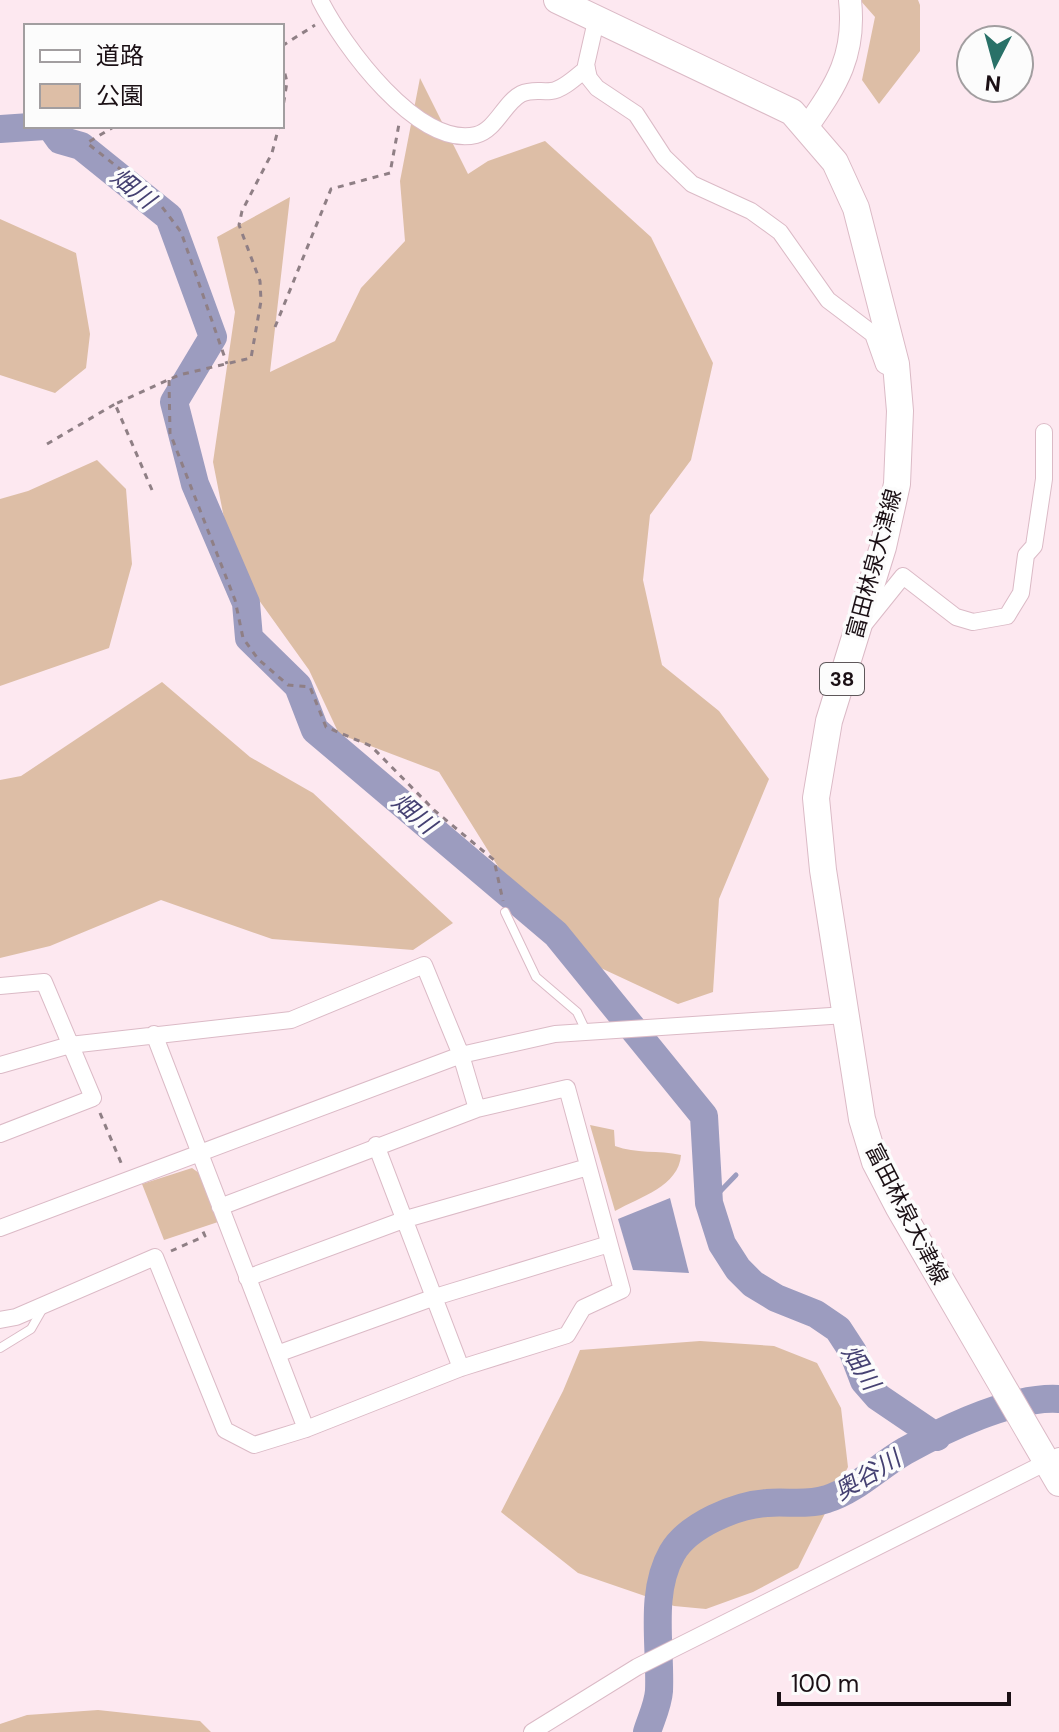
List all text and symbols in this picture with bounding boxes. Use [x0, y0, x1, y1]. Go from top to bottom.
legend [24, 24, 284, 128]
north arrow [955, 24, 1035, 104]
text: 道路 [96, 40, 144, 71]
text: N [983, 68, 1002, 99]
text: 公園 [96, 80, 144, 111]
water label: 畑川 [105, 161, 164, 217]
street label: 富田林泉大津線 [840, 486, 908, 642]
road number: 38 [820, 663, 864, 695]
water label: 畑川 [386, 786, 445, 842]
street label: 富田林泉大津線 [859, 1139, 955, 1289]
water label: 畑川 [835, 1338, 888, 1398]
water label: 奥谷川 [828, 1442, 908, 1507]
scale bar [779, 1656, 1009, 1706]
text: 100 m [791, 1668, 859, 1699]

